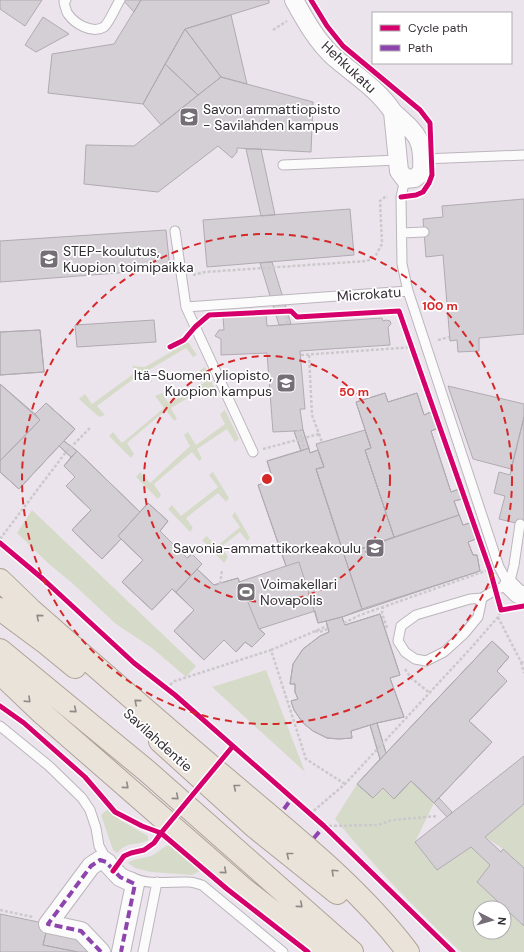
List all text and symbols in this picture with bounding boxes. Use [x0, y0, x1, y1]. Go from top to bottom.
legend [372, 12, 512, 64]
text: Cycle path [408, 20, 468, 36]
street label: Hehkukatu [318, 37, 380, 97]
text: Path [408, 40, 433, 56]
place label: Savon ammattiopisto - Savilahden kampus [203, 100, 341, 134]
school or university icon: Savon ammattiopisto - Savilahden kampus [178, 106, 200, 128]
place label: STEP-koulutus, Kuopion toimipaikka [63, 242, 194, 276]
school or university icon: STEP-koulutus, Kuopion toimipaikka [38, 248, 60, 270]
street label: Microkatu [336, 283, 402, 305]
text: 100 m [422, 298, 458, 314]
place label: Itä-Suomen yliopisto, Kuopion kampus [134, 366, 272, 400]
school or university icon: Itä-Suomen yliopisto, Kuopion kampus [275, 372, 297, 394]
text: 50 m [339, 384, 369, 400]
centre of rings [260, 472, 274, 486]
school or university icon: Savonia-ammattikorkeakoulu [364, 537, 386, 559]
place label: Savonia-ammattikorkeakoulu [173, 539, 361, 557]
place label: Voimakellari Novapolis [260, 575, 337, 609]
sports icon: Voimakellari Novapolis [235, 581, 257, 603]
one-way arrow [36, 614, 44, 621]
one-way arrow [23, 695, 31, 703]
one-way arrow [135, 700, 142, 707]
street label: Savilahdentie [120, 704, 196, 776]
one-way arrow [69, 705, 76, 712]
one-way arrow [121, 781, 128, 788]
one-way arrow [233, 784, 240, 791]
one-way arrow [171, 792, 179, 799]
one-way arrow [286, 852, 293, 859]
one-way arrow [219, 866, 226, 873]
one-way arrow [331, 869, 339, 877]
north arrow [472, 900, 512, 940]
one-way arrow [296, 901, 303, 908]
text: N [495, 916, 509, 926]

